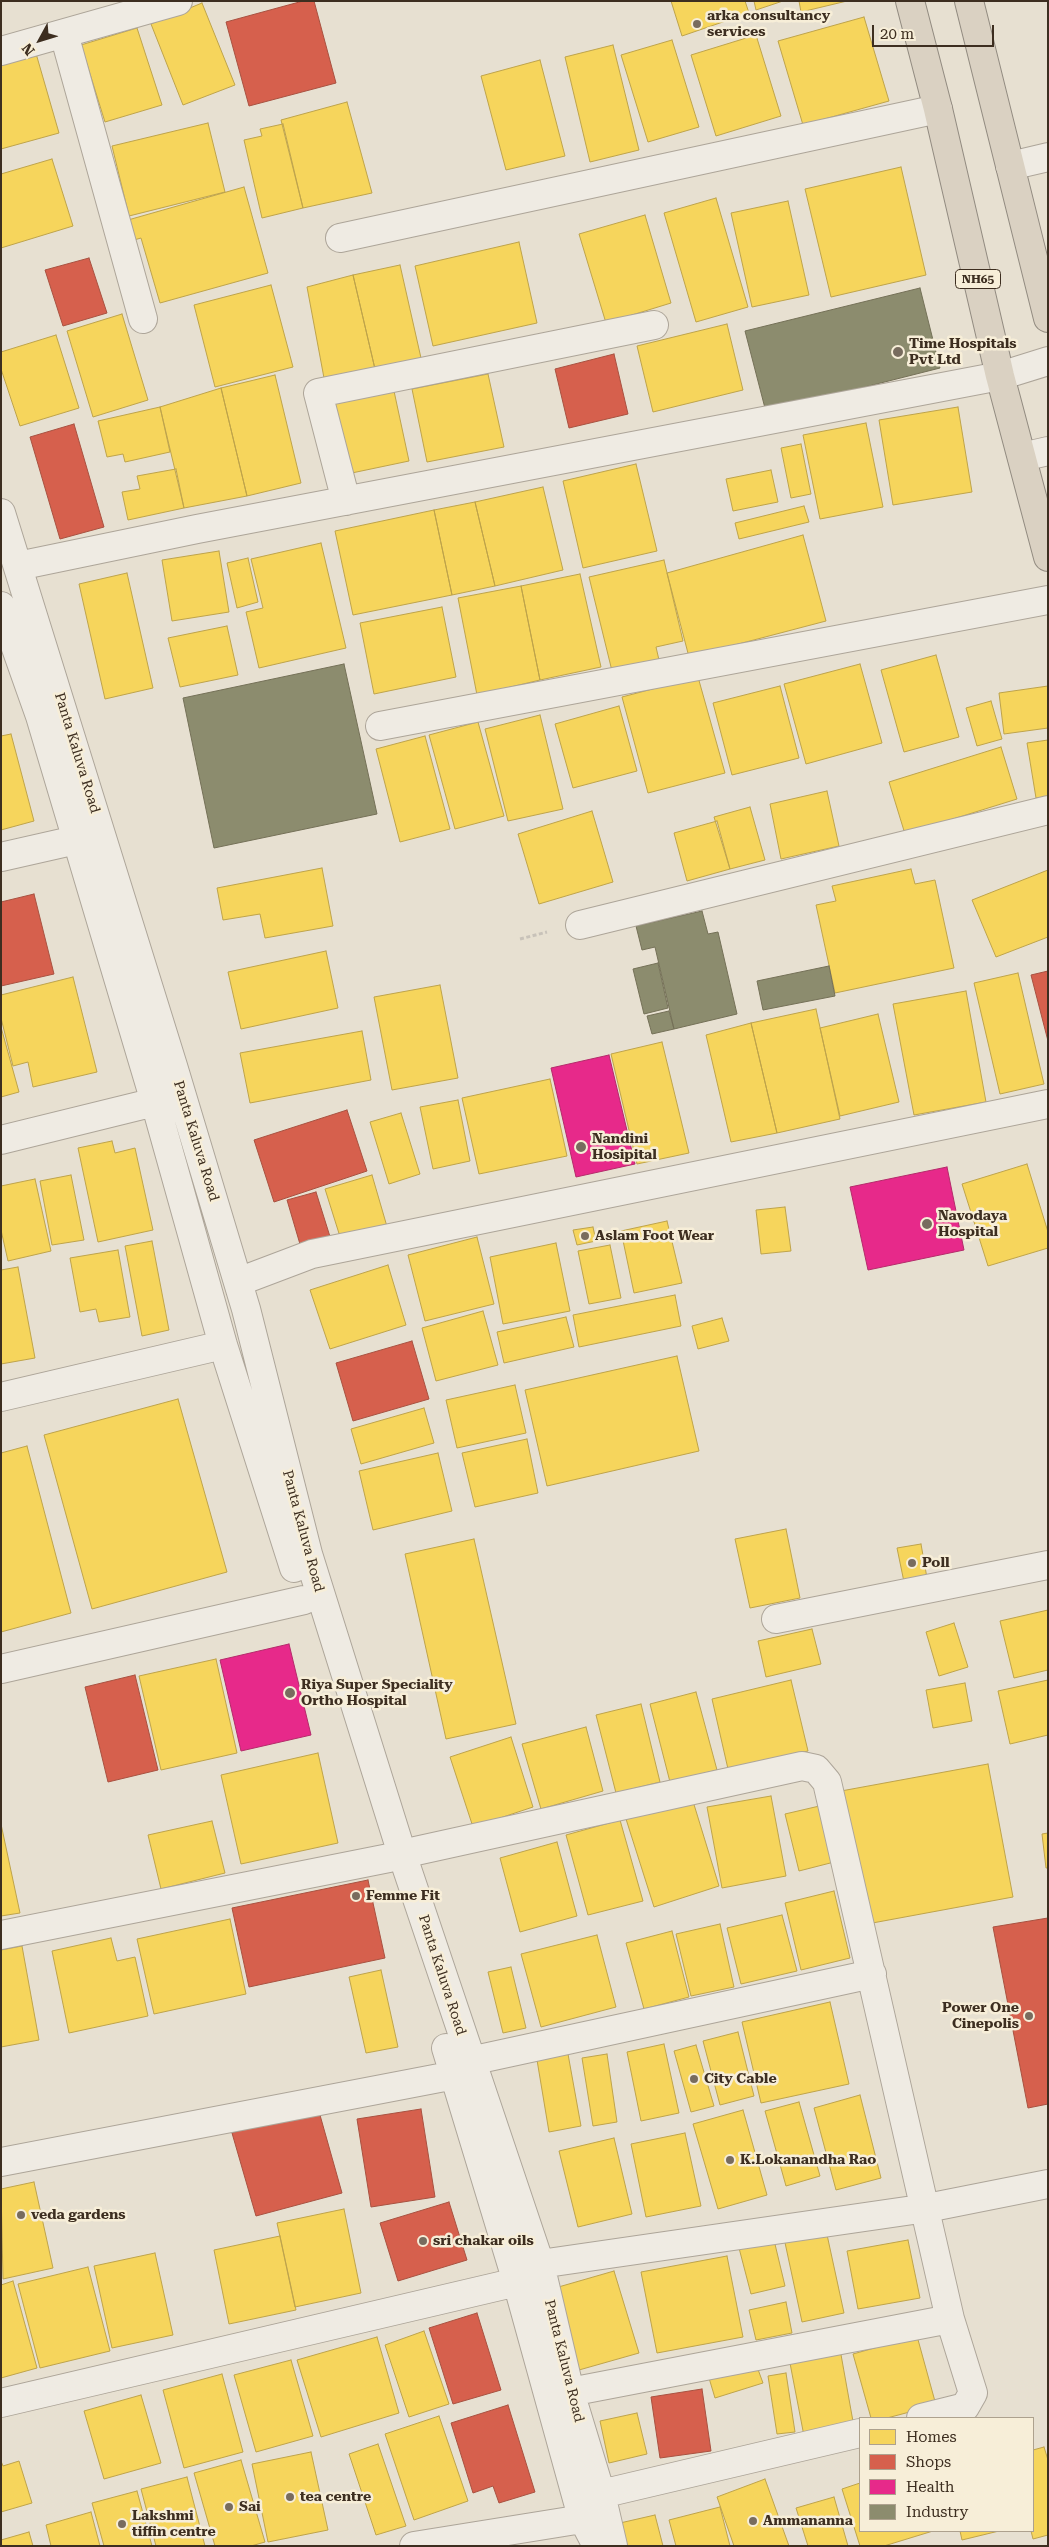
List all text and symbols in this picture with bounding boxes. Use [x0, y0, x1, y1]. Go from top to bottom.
place label: arka consultancy services [707, 8, 830, 40]
north arrow [15, 15, 65, 65]
scale bar [874, 15, 996, 47]
marker: arka consultancy services [691, 18, 703, 30]
text: 20 m [880, 25, 914, 43]
text: N [19, 40, 38, 59]
road number: NH65 [956, 270, 1000, 288]
place label: Time Hospitals Pvt Ltd [909, 336, 1017, 368]
marker: Time Hospitals Pvt Ltd [891, 345, 905, 359]
street label: Panta Kaluva Road [51, 691, 103, 815]
street label: Panta Kaluva Road [170, 1079, 222, 1203]
place label: Nandini Hosipital [592, 1131, 657, 1164]
marker: Nandini Hosipital [574, 1140, 588, 1154]
place label: Navodaya Hospital [938, 1208, 1007, 1240]
marker: Navodaya Hospital [920, 1217, 934, 1231]
place label: Aslam Foot Wear [595, 1228, 714, 1244]
marker: Aslam Foot Wear [579, 1230, 591, 1242]
street label: Panta Kaluva Road [279, 1468, 327, 1594]
place label: Poll [922, 1555, 950, 1571]
marker: Poll [906, 1557, 918, 1569]
place label: Riya Super Speciality Ortho Hospital [301, 1677, 453, 1710]
marker: Riya Super Speciality Ortho Hospital [283, 1686, 297, 1700]
place label: Femme Fit [366, 1888, 440, 1904]
marker: Femme Fit [350, 1890, 362, 1902]
street label: Panta Kaluva Road [415, 1913, 469, 2037]
place label: Power One Cinepolis [942, 2000, 1019, 2032]
marker: Power One Cinepolis [1023, 2010, 1035, 2022]
place label: City Cable [704, 2071, 777, 2087]
marker: City Cable [688, 2073, 700, 2085]
place label: K.Lokanandha Rao [740, 2152, 876, 2168]
marker: K.Lokanandha Rao [724, 2154, 736, 2166]
place label: veda gardens [31, 2207, 125, 2223]
marker: veda gardens [15, 2209, 27, 2221]
place label: sri chakar oils [433, 2233, 534, 2249]
marker: sri chakar oils [417, 2235, 429, 2247]
street label: Panta Kaluva Road [541, 2298, 587, 2424]
legend [859, 2417, 1034, 2532]
text: Homes [906, 2428, 957, 2446]
text: Shops [906, 2453, 951, 2471]
text: Health [906, 2478, 955, 2496]
place label: tea centre [300, 2489, 371, 2505]
marker: tea centre [284, 2491, 296, 2503]
place label: Sai [239, 2499, 261, 2515]
marker: Sai [223, 2501, 235, 2513]
text: Industry [906, 2503, 968, 2521]
place label: Lakshmi tiffin centre [132, 2508, 216, 2540]
place label: Ammananna [763, 2513, 853, 2529]
marker: Ammananna [747, 2515, 759, 2527]
marker: Lakshmi tiffin centre [116, 2518, 128, 2530]

